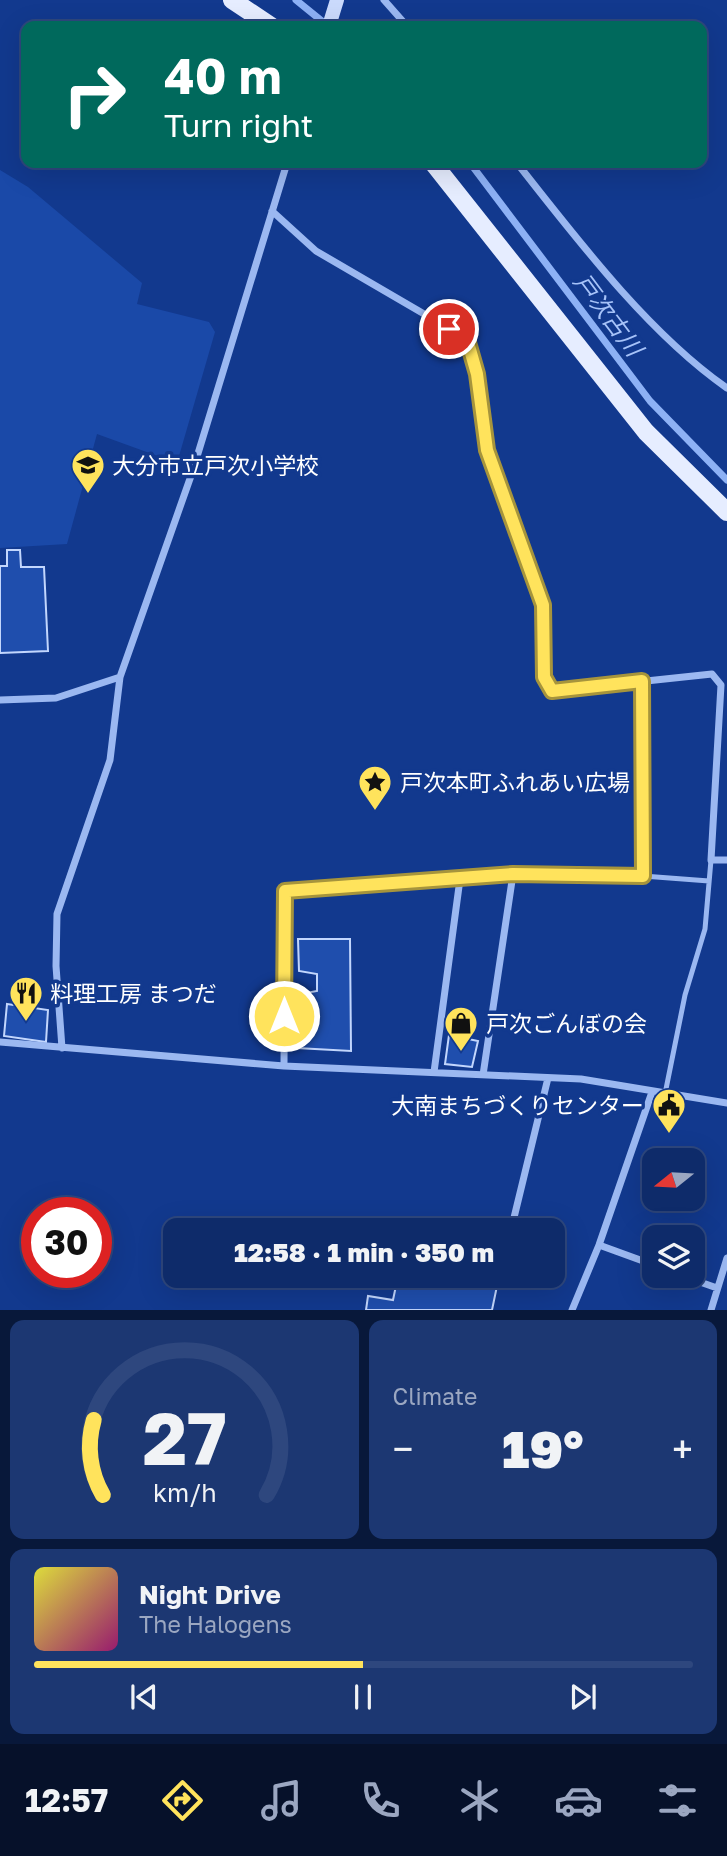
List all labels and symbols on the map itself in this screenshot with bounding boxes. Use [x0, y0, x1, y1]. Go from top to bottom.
water label: 戸次古川 [569, 267, 651, 363]
pin [419, 299, 479, 359]
school or university icon: 大分市立戸次小学校 [69, 446, 107, 495]
place label: 大分市立戸次小学校 [112, 451, 319, 479]
place icon: 戸次本町ふれあい広場 [356, 763, 394, 812]
place label: 戸次本町ふれあい広場 [400, 768, 630, 796]
restaurant icon: 料理工房 まつだ [7, 974, 45, 1023]
place label: 料理工房 まつだ [50, 979, 217, 1007]
position arrow [247, 979, 321, 1053]
shop icon: 戸次ごんぼの会 [442, 1004, 480, 1053]
place label: 戸次ごんぼの会 [486, 1009, 647, 1037]
public building icon: 大南まちづくりセンター [650, 1086, 688, 1135]
place label: 大南まちづくりセンター [391, 1091, 644, 1119]
north arrow [642, 1148, 705, 1211]
speed limit sign: 30 [21, 1197, 112, 1288]

